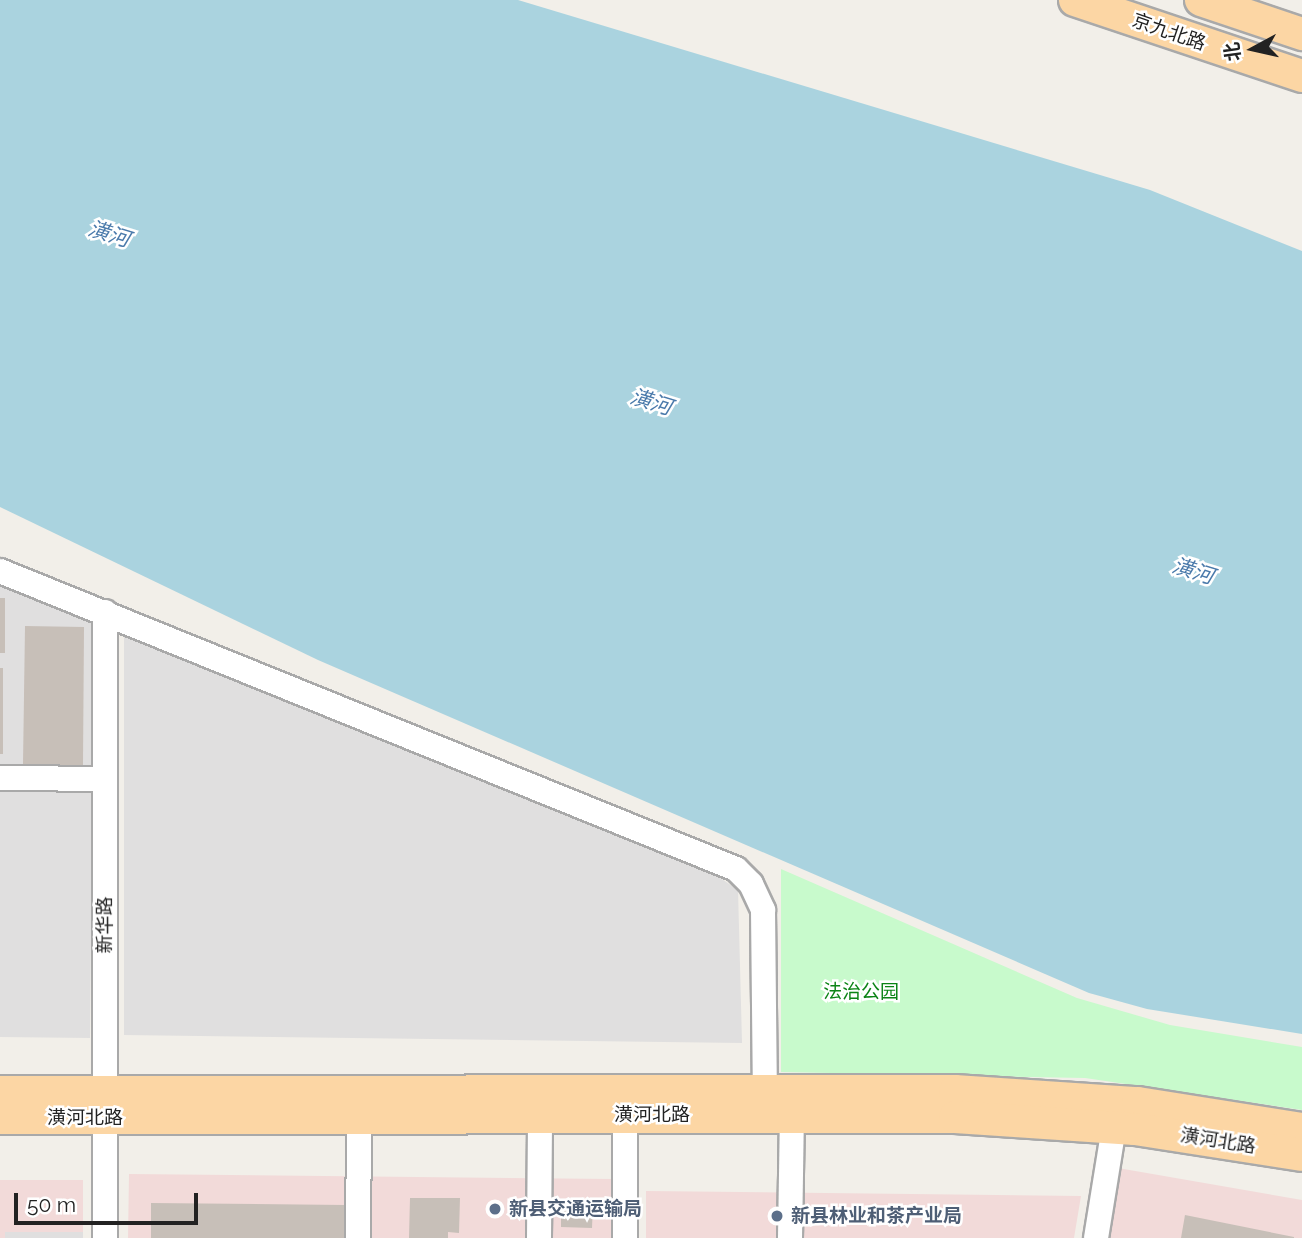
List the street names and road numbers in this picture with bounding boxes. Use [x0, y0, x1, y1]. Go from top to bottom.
street label: 京九北路 [1129, 9, 1209, 55]
street label: 新华路 [94, 897, 116, 953]
street label: 潢河北路 [614, 1104, 690, 1126]
street label: 潢河北路 [47, 1107, 123, 1129]
street label: 潢河北路 [1179, 1124, 1257, 1158]

